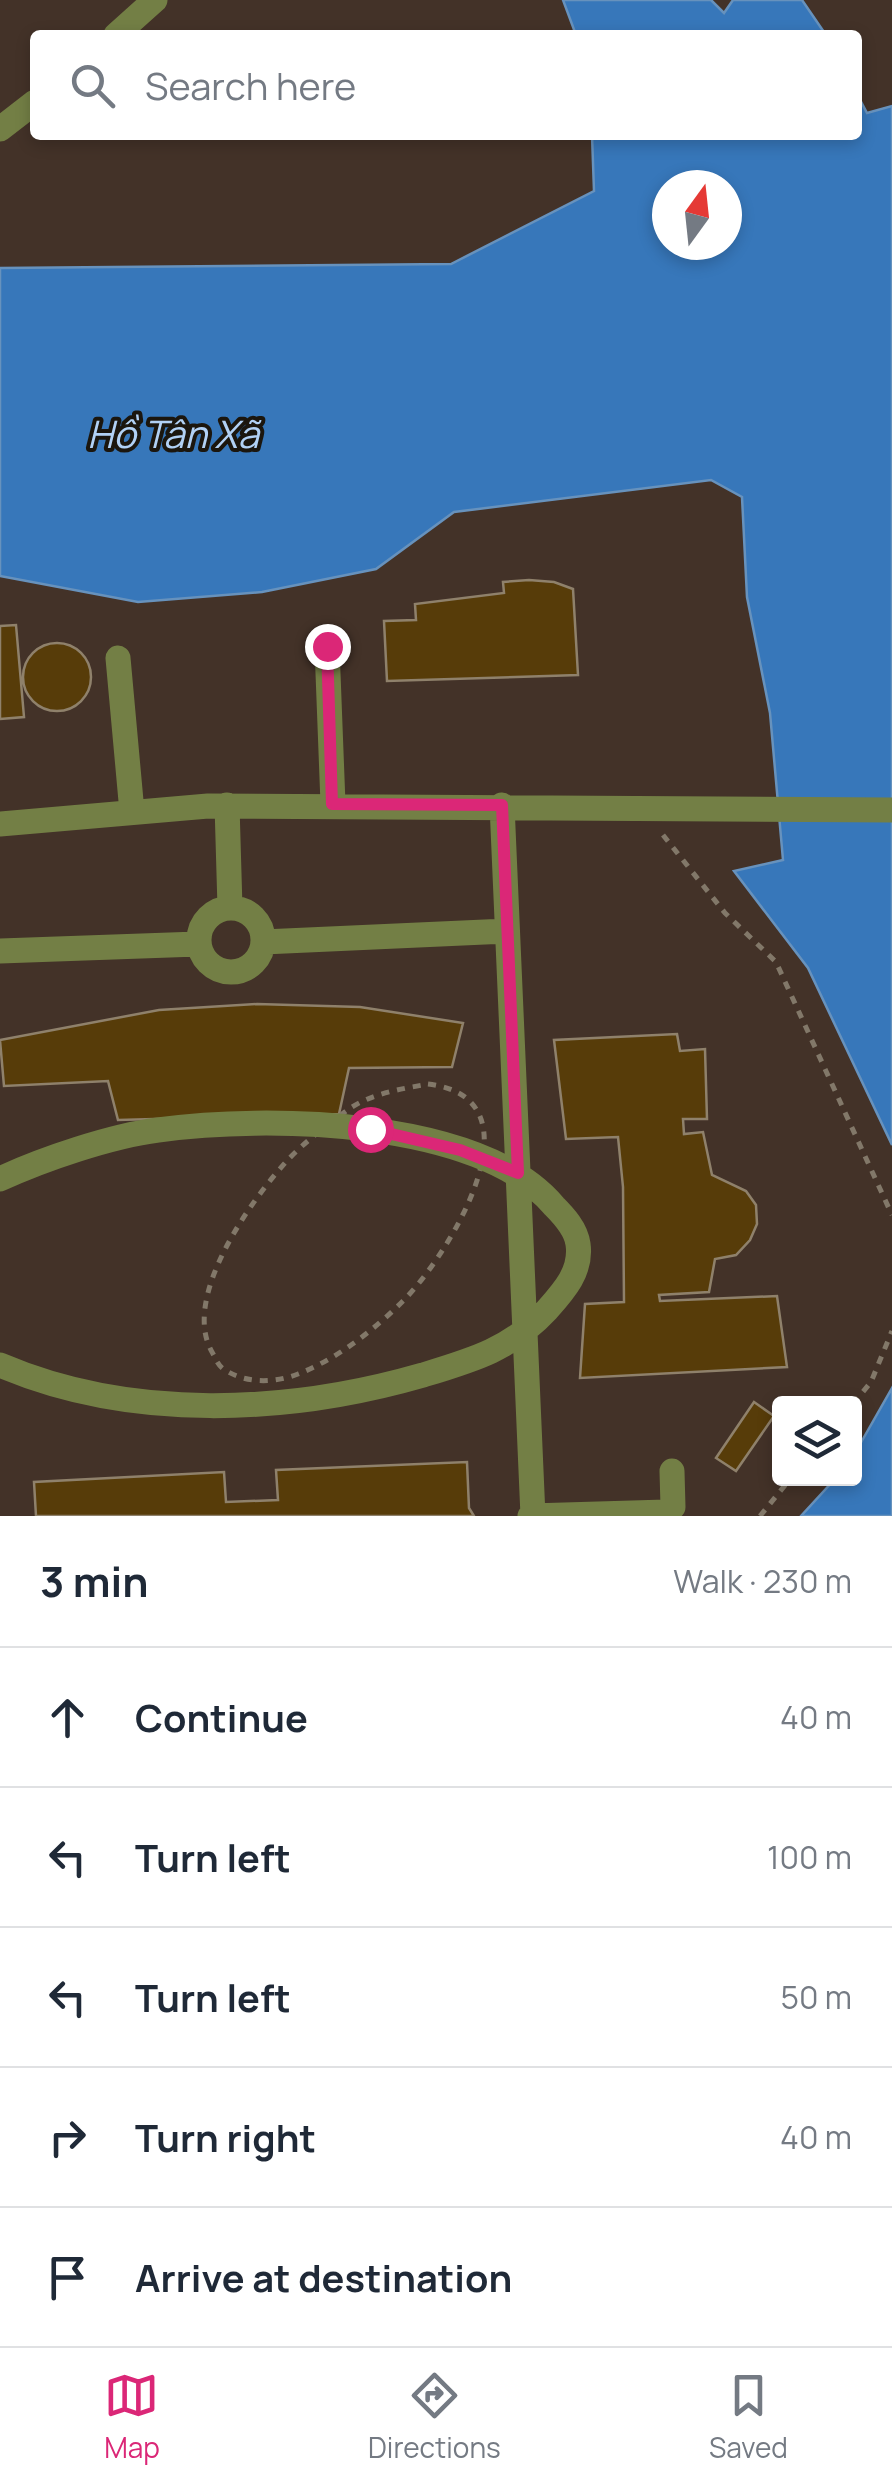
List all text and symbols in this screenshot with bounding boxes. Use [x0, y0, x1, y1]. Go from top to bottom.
search box [30, 30, 862, 140]
icon: search [65, 58, 120, 113]
text: Search here [145, 59, 356, 111]
north arrow [652, 170, 742, 260]
water label: Hồ Tân Xã [87, 407, 262, 459]
route end [305, 624, 351, 670]
route start [348, 1107, 394, 1153]
map controls [772, 1396, 862, 1486]
button: layers [772, 1396, 862, 1486]
text: 3 min [40, 1552, 149, 1610]
text: Walk · 230 m [673, 1559, 852, 1603]
icon: ahead [40, 1690, 95, 1745]
text: Continue [135, 1691, 308, 1743]
text: 40 m [780, 1695, 852, 1739]
icon: left [40, 1830, 95, 1885]
text: Turn left [135, 1831, 291, 1883]
text: 100 m [767, 1835, 852, 1879]
icon: left [40, 1970, 95, 2025]
text: Turn left [135, 1971, 291, 2023]
text: 50 m [780, 1975, 852, 2019]
icon: right [40, 2110, 95, 2165]
text: Turn right [135, 2111, 316, 2163]
text: 40 m [780, 2115, 852, 2159]
icon: arrive [40, 2250, 95, 2305]
text: Arrive at destination [135, 2251, 512, 2303]
tab: Map [104, 2368, 160, 2466]
tab: Directions [368, 2368, 501, 2466]
tab: Saved [709, 2368, 788, 2466]

